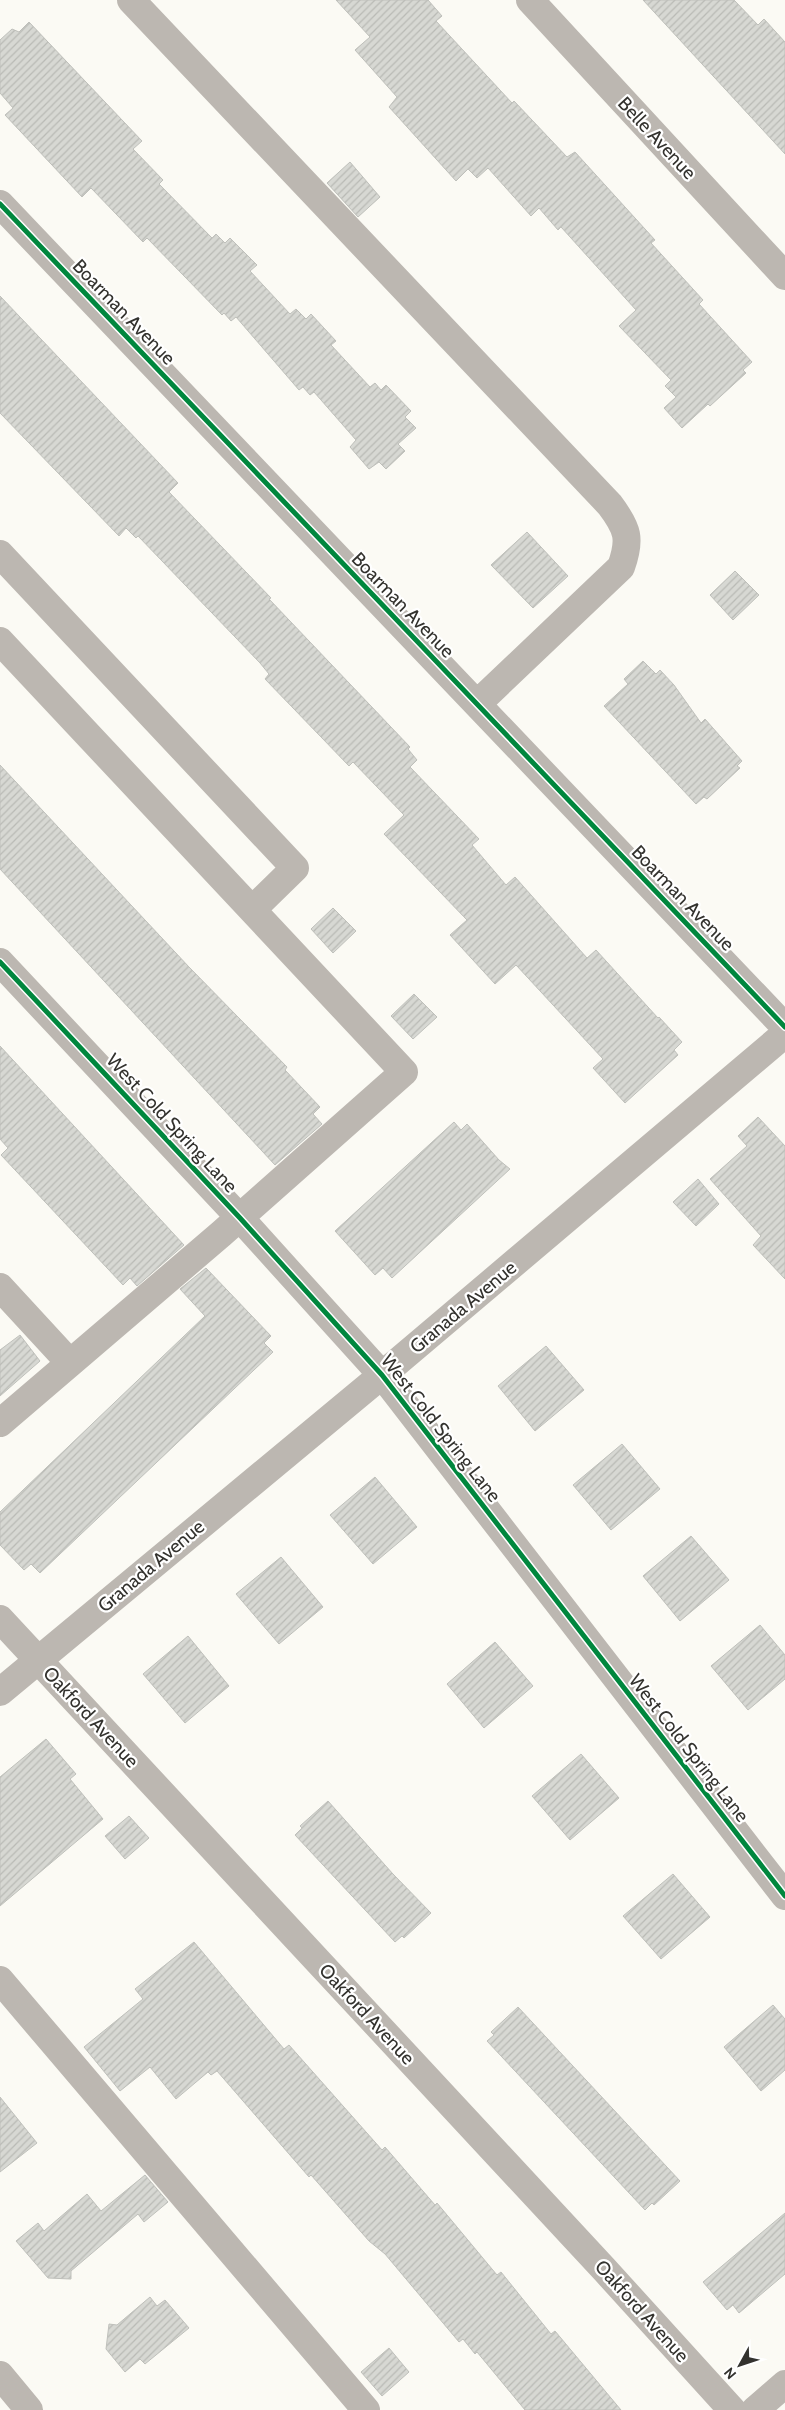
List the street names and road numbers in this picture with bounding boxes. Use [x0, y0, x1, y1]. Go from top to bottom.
street label: Belle Avenue [613, 92, 701, 184]
street label: Boarman Avenue [68, 254, 180, 370]
street label: Boarman Avenue [347, 547, 459, 663]
street label: Boarman Avenue [627, 840, 739, 956]
street label: West Cold Spring Lane [102, 1049, 243, 1197]
street label: Granada Avenue [405, 1256, 521, 1358]
street label: West Cold Spring Lane [376, 1349, 506, 1507]
street label: Granada Avenue [93, 1515, 209, 1617]
street label: Oakford Avenue [38, 1662, 144, 1772]
street label: West Cold Spring Lane [624, 1669, 754, 1827]
street label: Oakford Avenue [314, 1959, 420, 2069]
street label: Oakford Avenue [590, 2255, 694, 2367]

